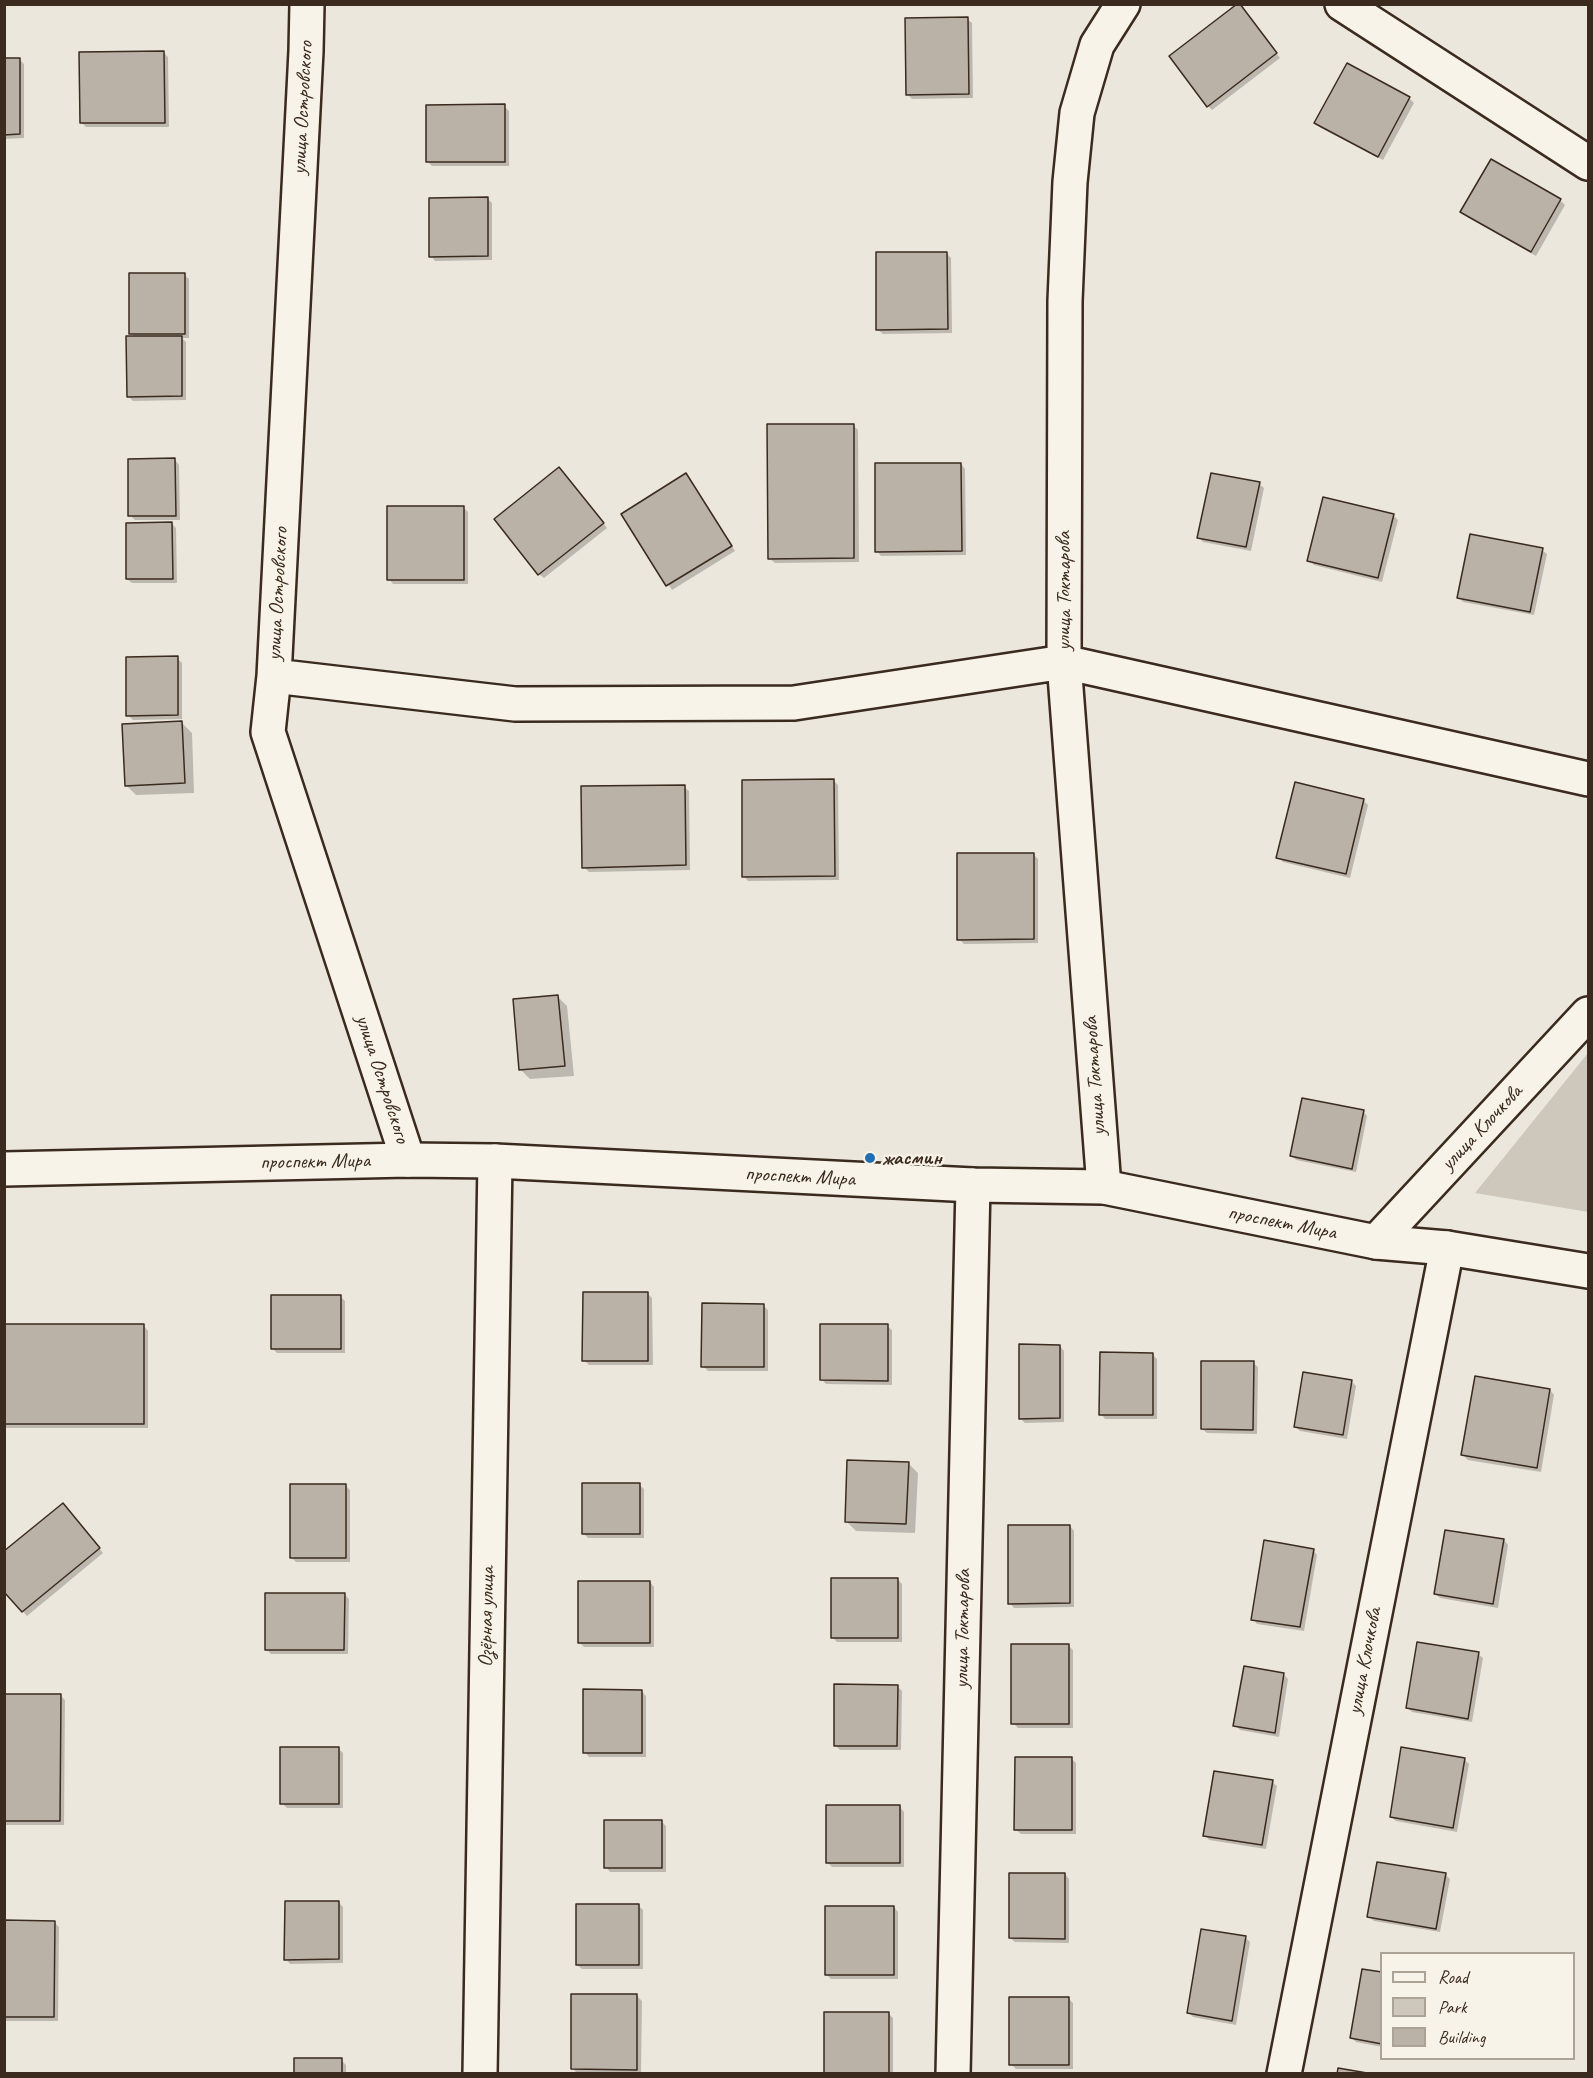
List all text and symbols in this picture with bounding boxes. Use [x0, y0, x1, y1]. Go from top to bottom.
street label: улица Островского [287, 41, 319, 175]
street label: улица Островского [262, 527, 294, 661]
street label: улица Токтарова [1051, 531, 1077, 651]
street label: улица Островского [349, 1012, 415, 1146]
street label: улица Токтарова [1078, 1016, 1112, 1136]
street label: улица Клочкова [1436, 1080, 1528, 1176]
place label: жасмин [882, 1145, 942, 1171]
street label: проспект Мира [260, 1148, 370, 1176]
marker: жасмин [863, 1151, 877, 1165]
street label: проспект Мира [744, 1162, 856, 1192]
street label: проспект Мира [1226, 1200, 1338, 1246]
street label: Озёрная улица [474, 1567, 500, 1667]
street label: улица Токтарова [949, 1569, 977, 1689]
street label: улица Клочкова [1342, 1605, 1388, 1717]
legend [1380, 1952, 1575, 2060]
text: Road [1438, 1966, 1468, 1988]
text: Park [1438, 1996, 1467, 2018]
text: Building [1438, 2026, 1485, 2048]

